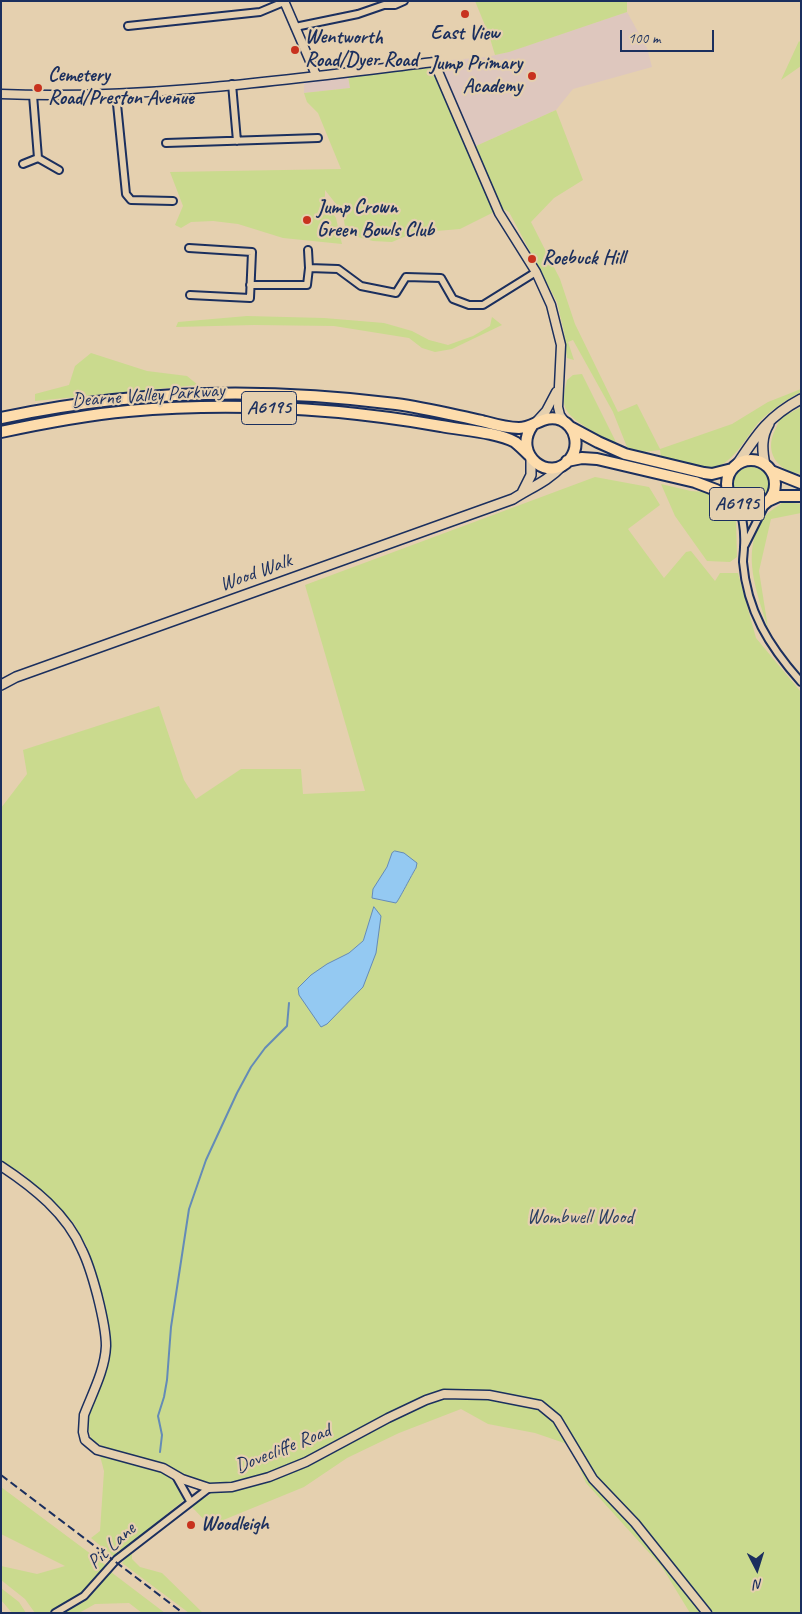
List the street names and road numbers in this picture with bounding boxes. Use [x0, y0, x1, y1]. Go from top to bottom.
street label: Dearne Valley Parkway [71, 379, 225, 413]
road number: A6195 [242, 392, 296, 424]
road number: A6195 [710, 488, 764, 520]
street label: Wood Walk [217, 549, 295, 597]
street label: Dovecliffe Road [232, 1419, 334, 1479]
street label: Pit Lane [83, 1518, 141, 1574]

